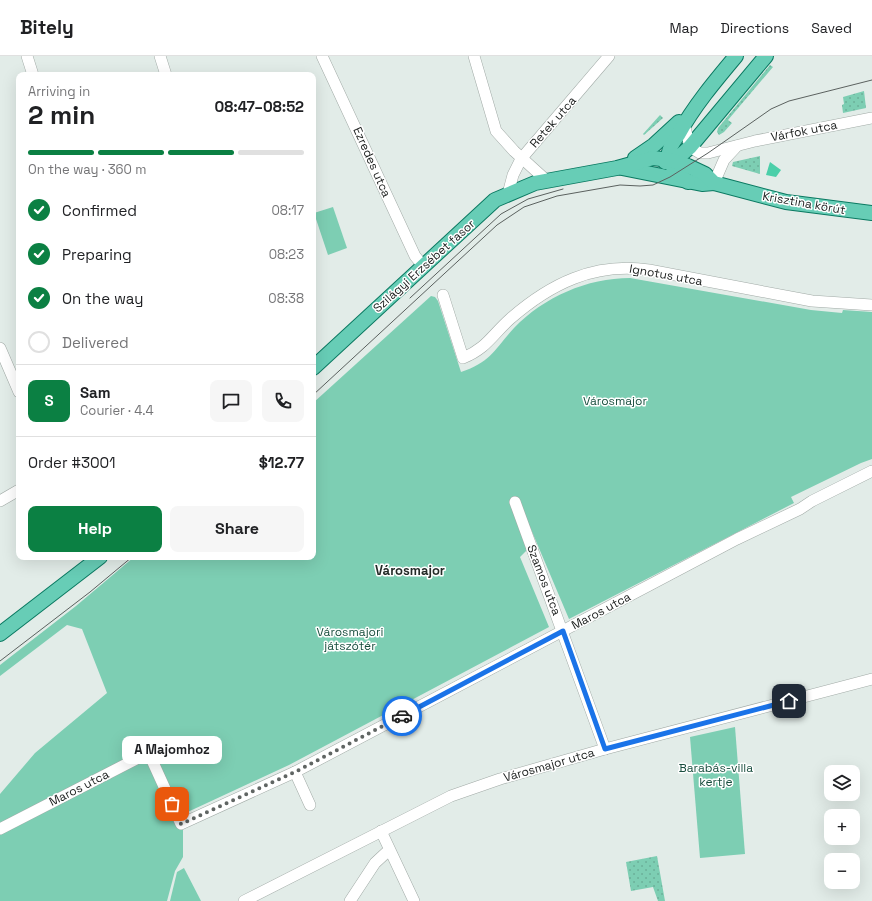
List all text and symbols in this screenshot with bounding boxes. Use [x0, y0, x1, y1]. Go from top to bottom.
text: Bitely [20, 15, 74, 40]
text: Map [669, 19, 699, 37]
text: Directions [721, 19, 789, 37]
text: Saved [811, 19, 852, 37]
text: Arriving in [28, 83, 90, 100]
street label: Retek utca [526, 93, 580, 151]
text: 08:47–08:52 [214, 97, 304, 116]
text: 2 min [28, 98, 95, 132]
street label: Várfok utca [770, 117, 839, 145]
street label: Ezredes utca [349, 124, 395, 200]
text: On the way · 360 m [28, 161, 146, 178]
street label: Krisztina körút [761, 188, 847, 218]
icon: check [28, 199, 50, 221]
text: Confirmed [62, 201, 137, 220]
text: 08:17 [272, 202, 304, 219]
street label: Szilágyi Erzsébet fasor [370, 216, 479, 316]
icon: check [28, 243, 50, 265]
text: Preparing [62, 245, 132, 264]
text: 08:23 [269, 246, 304, 263]
street label: Ignotus utca [628, 261, 704, 289]
icon: check [28, 287, 50, 309]
text: On the way [62, 289, 143, 308]
text: 08:38 [268, 290, 304, 307]
text: Delivered [62, 333, 129, 352]
button: chat [210, 380, 252, 422]
button: phone [262, 380, 304, 422]
text: Sam [80, 383, 111, 402]
text: S [44, 391, 54, 410]
park label: Városmajor [583, 393, 648, 409]
text: Courier · 4.4 [80, 402, 154, 419]
text: Order #3001 [28, 453, 115, 472]
text: $12.77 [259, 453, 304, 472]
button: Help [28, 506, 162, 552]
button: Share [170, 506, 304, 552]
street label: Szamos utca [523, 542, 565, 618]
district label: Városmajor [375, 562, 445, 579]
street label: Maros utca [568, 589, 634, 633]
park label: Városmajori játszótér [316, 624, 384, 654]
pin [772, 684, 806, 718]
icon: home [778, 690, 800, 712]
courier [382, 696, 422, 736]
icon: car [391, 705, 413, 727]
callout: A Majomhoz [122, 736, 222, 764]
text: A Majomhoz [134, 741, 210, 758]
street label: Városmajor utca [502, 744, 596, 786]
park label: Barabás-villa kertje [679, 760, 753, 790]
map controls [824, 765, 860, 889]
button: layers [824, 765, 860, 801]
street label: Maros utca [46, 766, 112, 810]
pin [155, 787, 189, 821]
icon: bag [161, 793, 183, 815]
button: + [824, 809, 860, 845]
button: − [824, 853, 860, 889]

